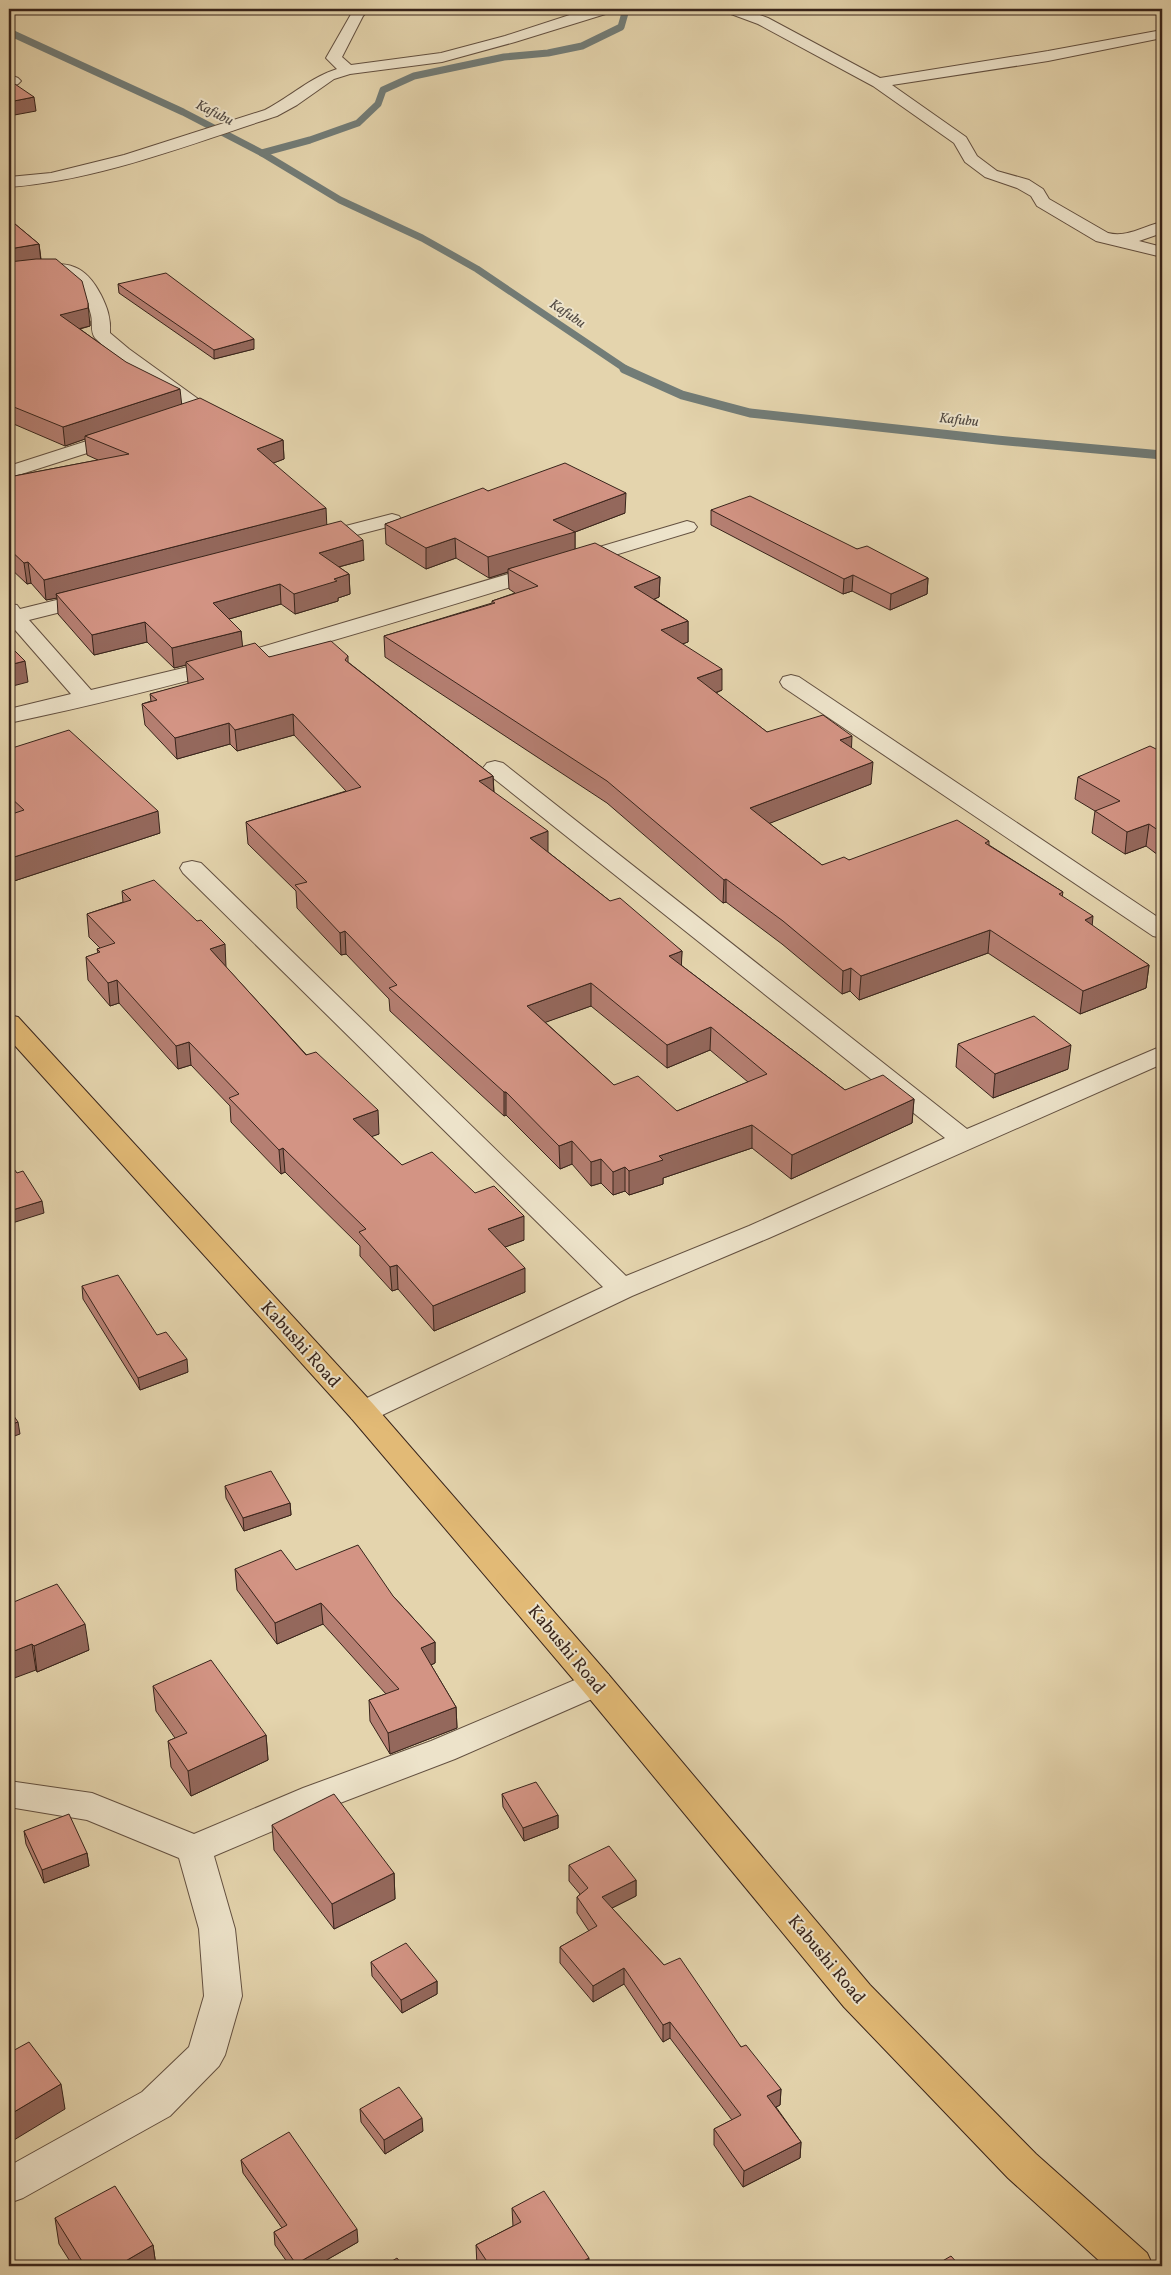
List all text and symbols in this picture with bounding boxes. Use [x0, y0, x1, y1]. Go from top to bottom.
water label: Kafubu [192, 96, 236, 131]
water label: Kafubu [545, 295, 589, 333]
water label: Kafubu [938, 409, 980, 432]
street label: Kabushi Road [254, 1296, 346, 1394]
street label: Kabushi Road [521, 1600, 611, 1700]
street label: Kabushi Road [781, 1910, 871, 2010]

